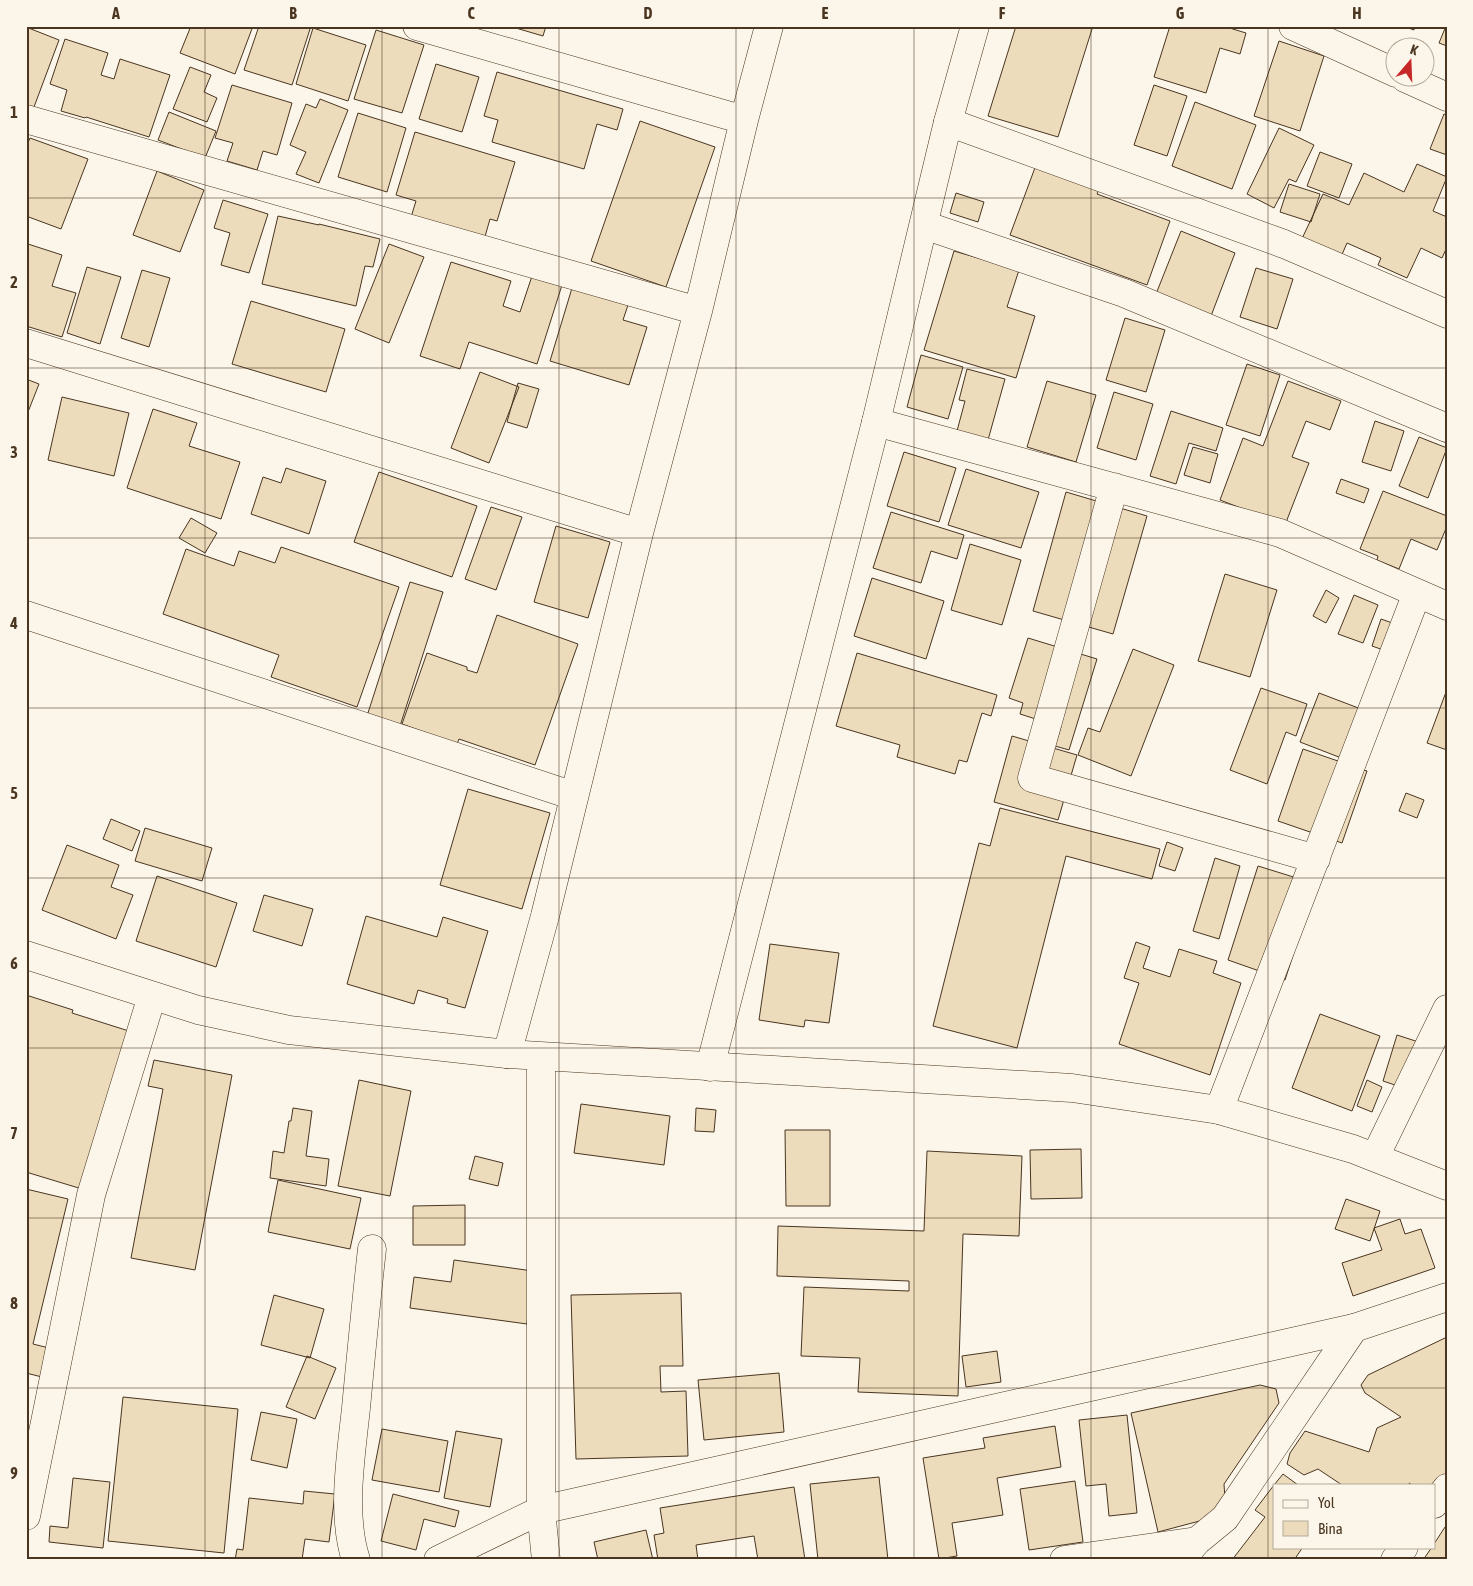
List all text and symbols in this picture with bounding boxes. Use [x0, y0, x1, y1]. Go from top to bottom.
text: A [111, 4, 120, 22]
text: B [289, 4, 297, 22]
text: C [467, 4, 475, 22]
text: D [644, 4, 653, 22]
text: E [822, 4, 829, 22]
text: F [999, 4, 1006, 22]
text: G [1176, 4, 1185, 22]
text: H [1352, 4, 1362, 22]
north arrow [1386, 38, 1436, 88]
text: K [1408, 41, 1420, 58]
text: 1 [10, 103, 18, 121]
text: 2 [10, 273, 18, 291]
text: 3 [10, 443, 18, 461]
text: 4 [9, 614, 18, 632]
text: 5 [10, 784, 18, 802]
text: 6 [10, 954, 18, 972]
text: 7 [10, 1124, 18, 1142]
text: 8 [10, 1294, 18, 1312]
text: 9 [10, 1464, 18, 1482]
legend [1273, 1484, 1436, 1548]
text: Yol [1318, 1494, 1335, 1511]
text: Bina [1318, 1520, 1343, 1537]

